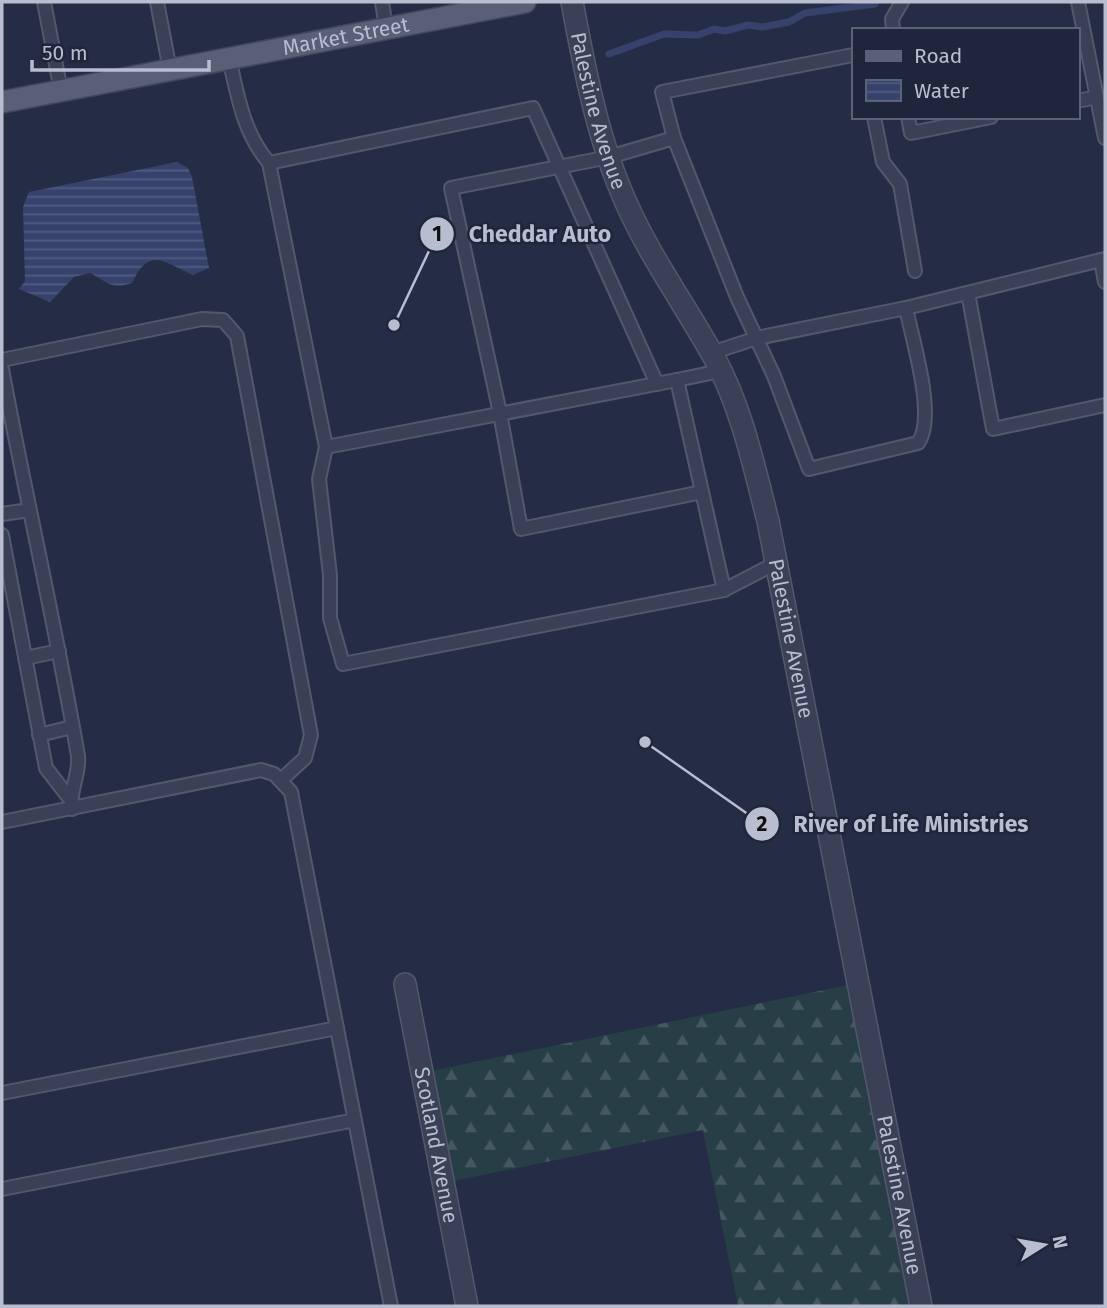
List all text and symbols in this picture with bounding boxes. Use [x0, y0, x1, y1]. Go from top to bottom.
street label: Market Street [280, 11, 412, 61]
scale bar [32, 28, 208, 72]
legend [852, 28, 1079, 119]
street label: Palestine Avenue [565, 30, 632, 193]
text: 50 m [42, 40, 88, 66]
text: Road [914, 43, 962, 69]
text: Water [914, 78, 969, 104]
callout: Cheddar Auto [419, 212, 625, 256]
text: Cheddar Auto [469, 220, 611, 248]
text: 1 [432, 221, 442, 247]
street label: Palestine Avenue [763, 556, 819, 721]
callout: River of Life Ministries [744, 802, 1042, 846]
text: River of Life Ministries [794, 810, 1028, 838]
text: 2 [757, 811, 768, 837]
street label: Scotland Avenue [408, 1065, 464, 1225]
street label: Palestine Avenue [871, 1113, 928, 1277]
north arrow [1009, 1210, 1079, 1280]
text: N [1048, 1233, 1073, 1250]

